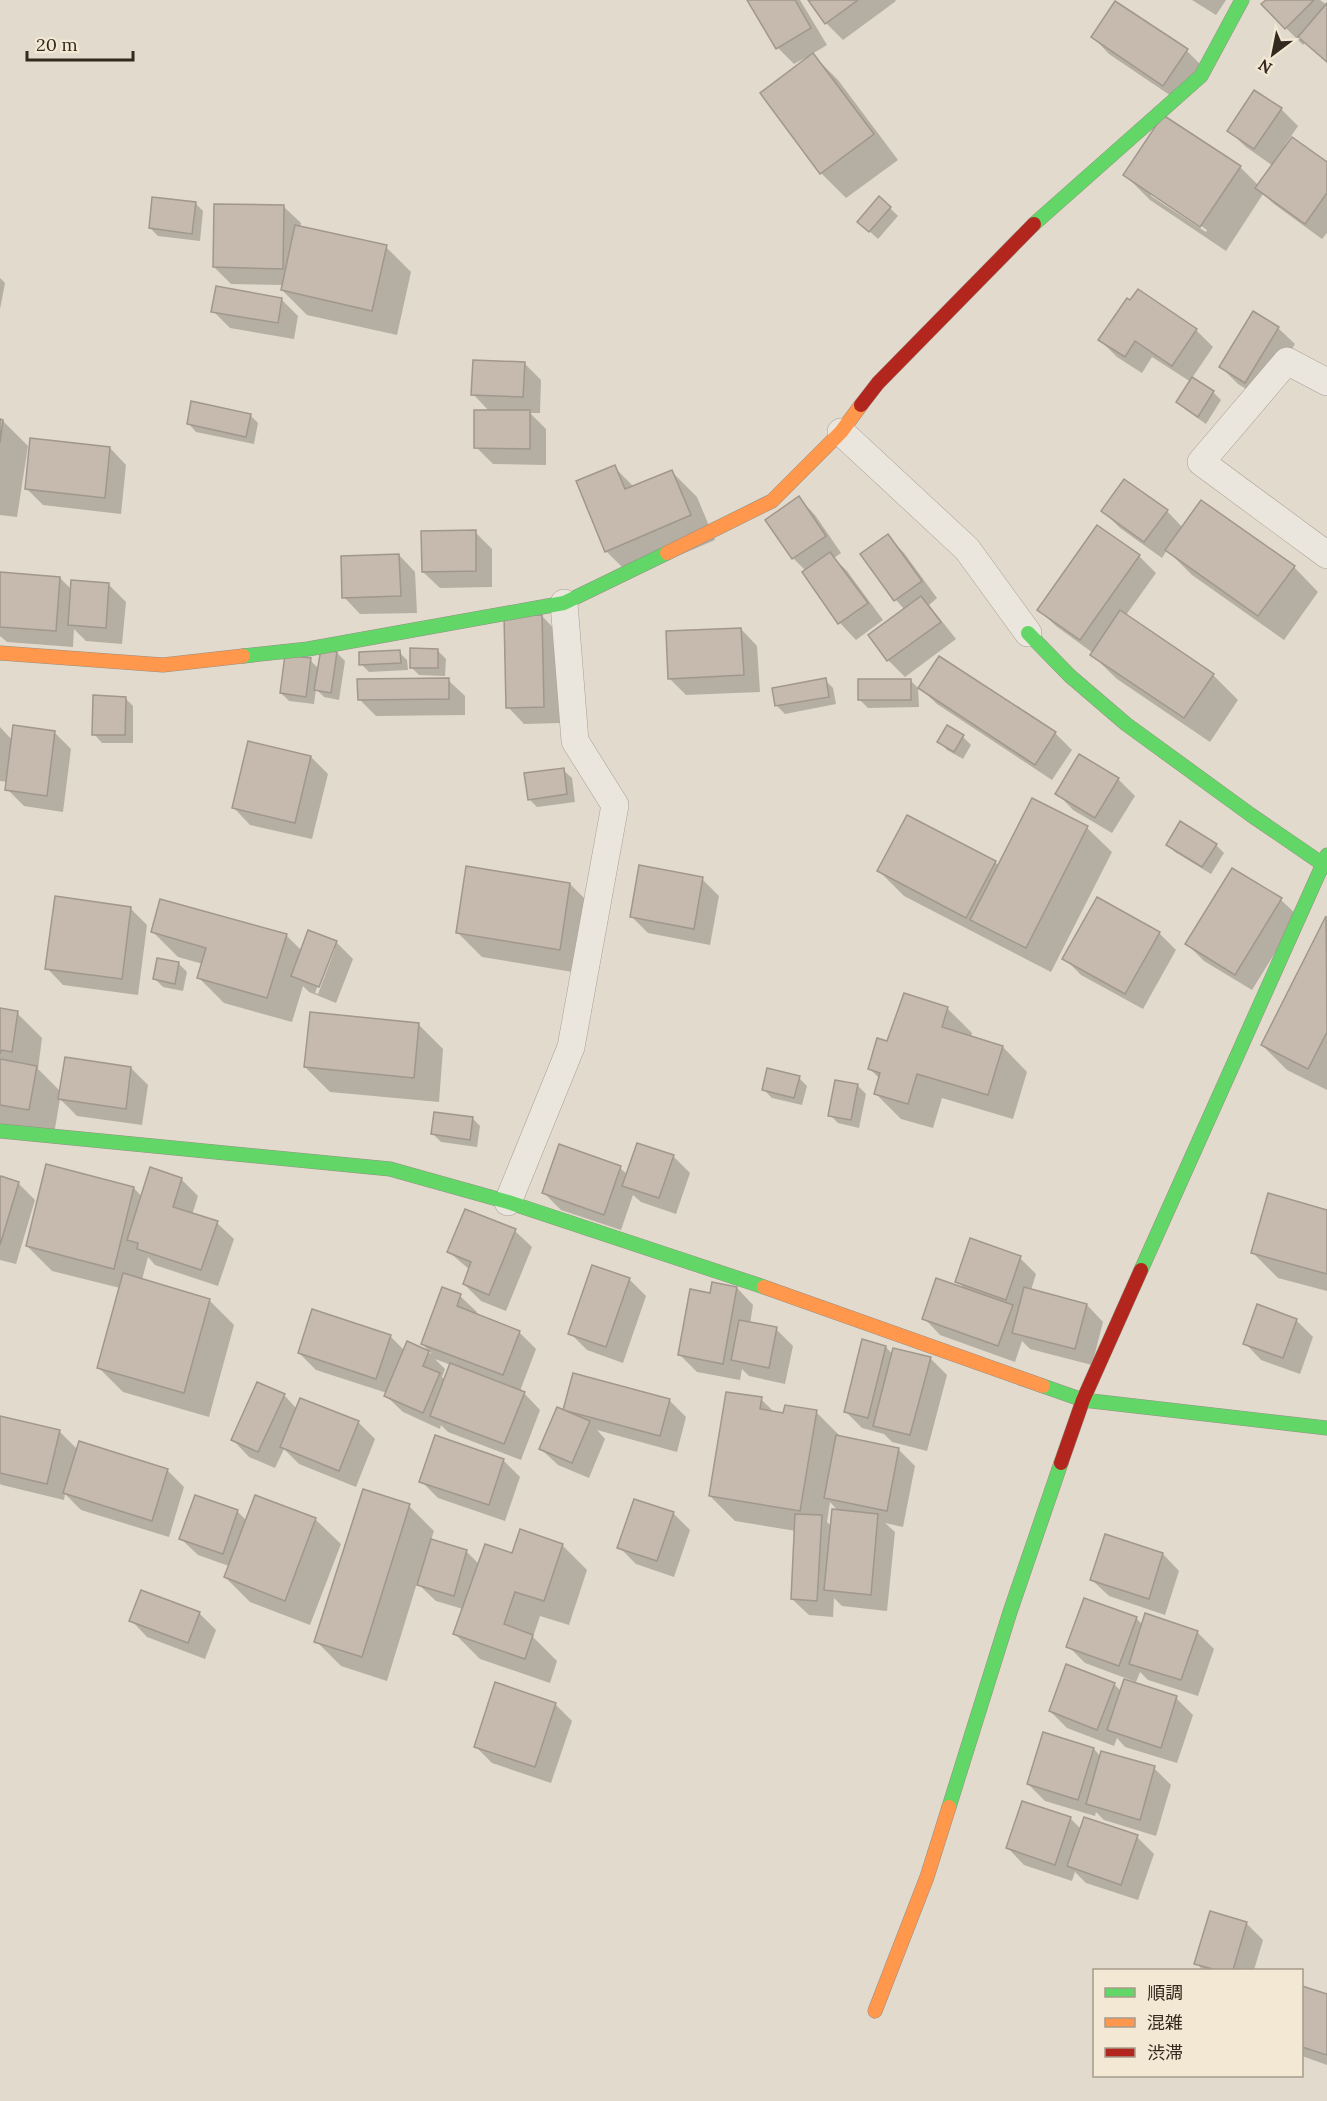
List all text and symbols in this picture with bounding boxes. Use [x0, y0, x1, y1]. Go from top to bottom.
scale bar [27, 24, 134, 62]
north arrow [1243, 24, 1303, 84]
text: 20 m [36, 33, 78, 56]
text: N [1255, 55, 1276, 78]
legend [1093, 1969, 1303, 2077]
text: 順調 [1147, 1981, 1183, 2004]
text: 混雑 [1147, 2011, 1183, 2034]
text: 渋滞 [1147, 2041, 1183, 2064]

